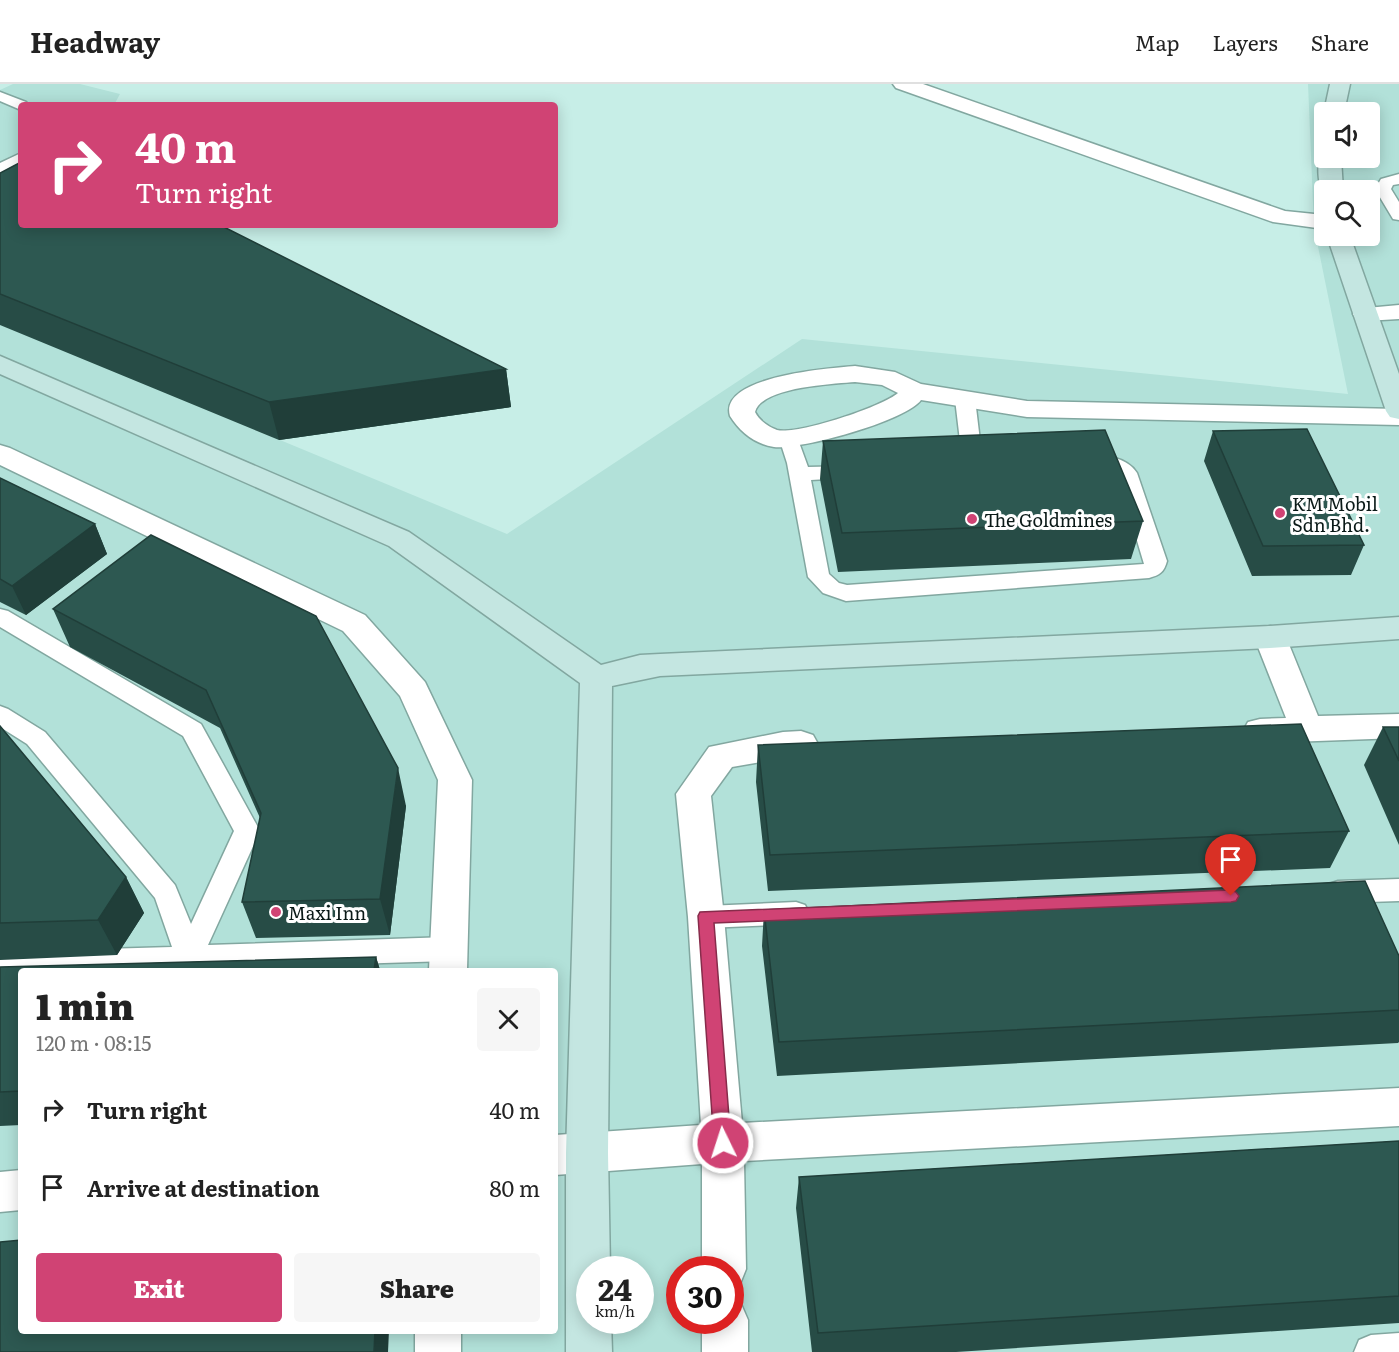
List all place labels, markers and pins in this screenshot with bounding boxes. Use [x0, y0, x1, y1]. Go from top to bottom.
place label: KM Mobil Sdn Bhd. [1292, 490, 1378, 538]
place label: The Goldmines [984, 506, 1112, 533]
marker: KM Mobil Sdn Bhd. [1273, 506, 1287, 520]
marker: The Goldmines [965, 512, 979, 526]
pin [1205, 834, 1256, 896]
place label: Maxi Inn [288, 899, 366, 926]
marker: Maxi Inn [269, 905, 283, 919]

